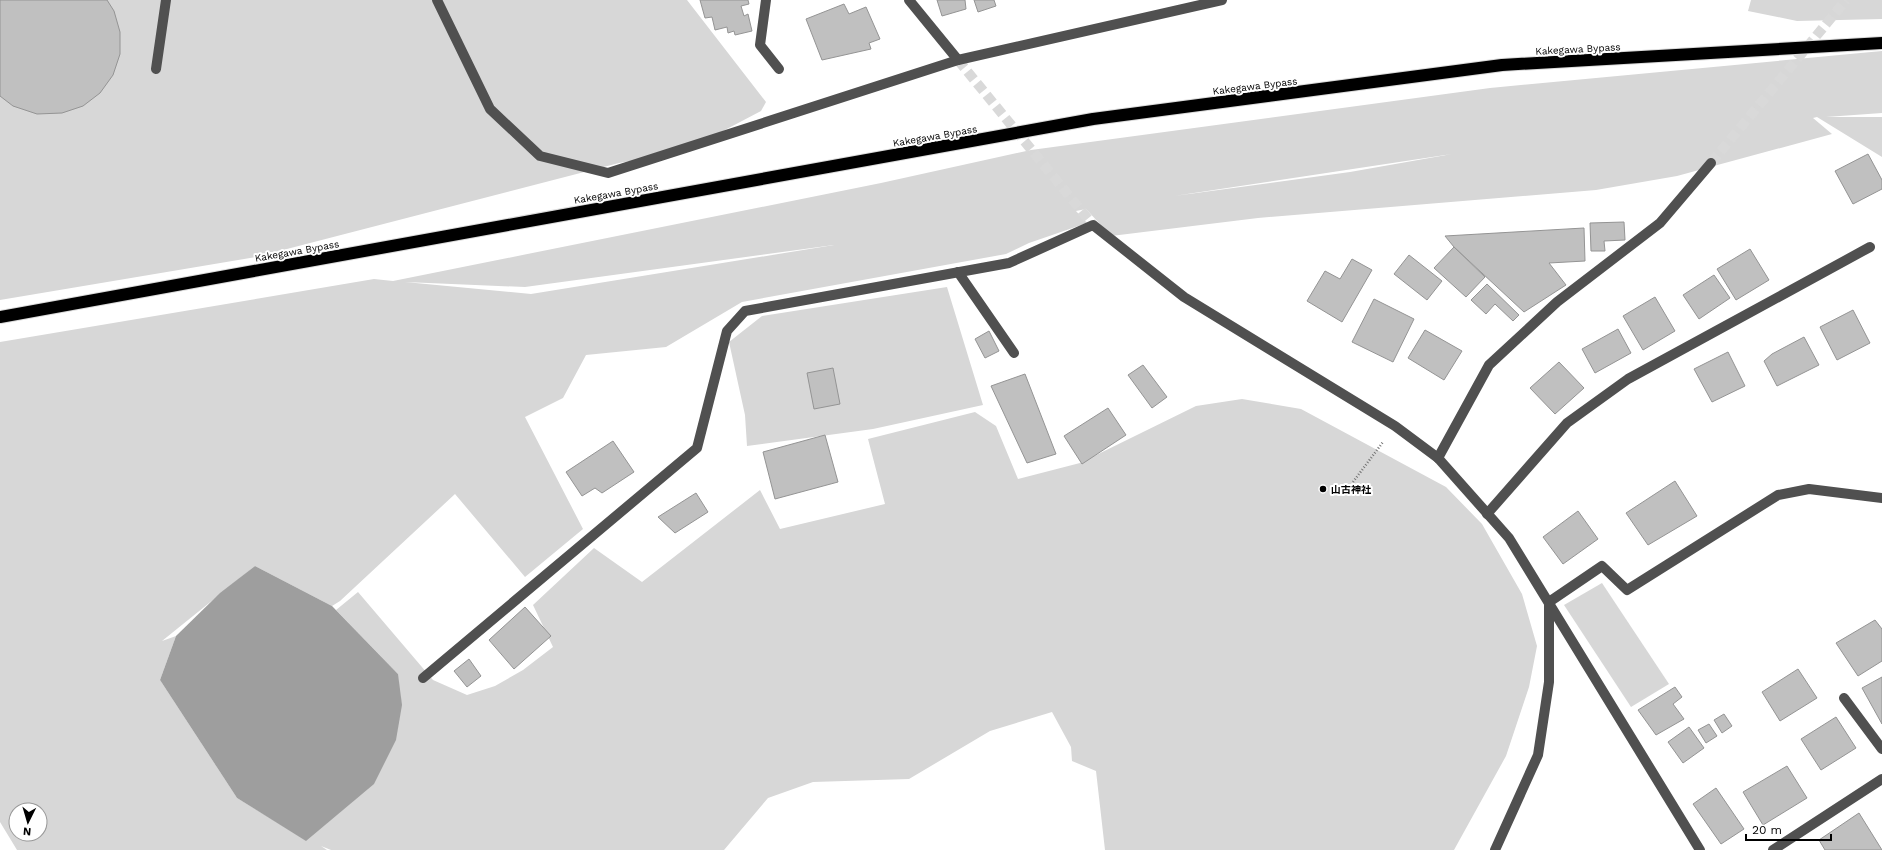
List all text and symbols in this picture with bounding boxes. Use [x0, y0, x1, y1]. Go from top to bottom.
street label: Kakegawa Bypass [1535, 41, 1621, 57]
street label: Kakegawa Bypass [1212, 75, 1298, 97]
street label: Kakegawa Bypass [892, 123, 978, 149]
street label: Kakegawa Bypass [573, 180, 659, 206]
street label: Kakegawa Bypass [254, 238, 340, 264]
marker: 山古神社 [1318, 484, 1328, 494]
place label: 山古神社 [1331, 484, 1372, 495]
north arrow [8, 802, 48, 842]
scale bar [1746, 816, 1831, 842]
text: 20 m [1752, 823, 1782, 837]
text: N [23, 825, 32, 838]

